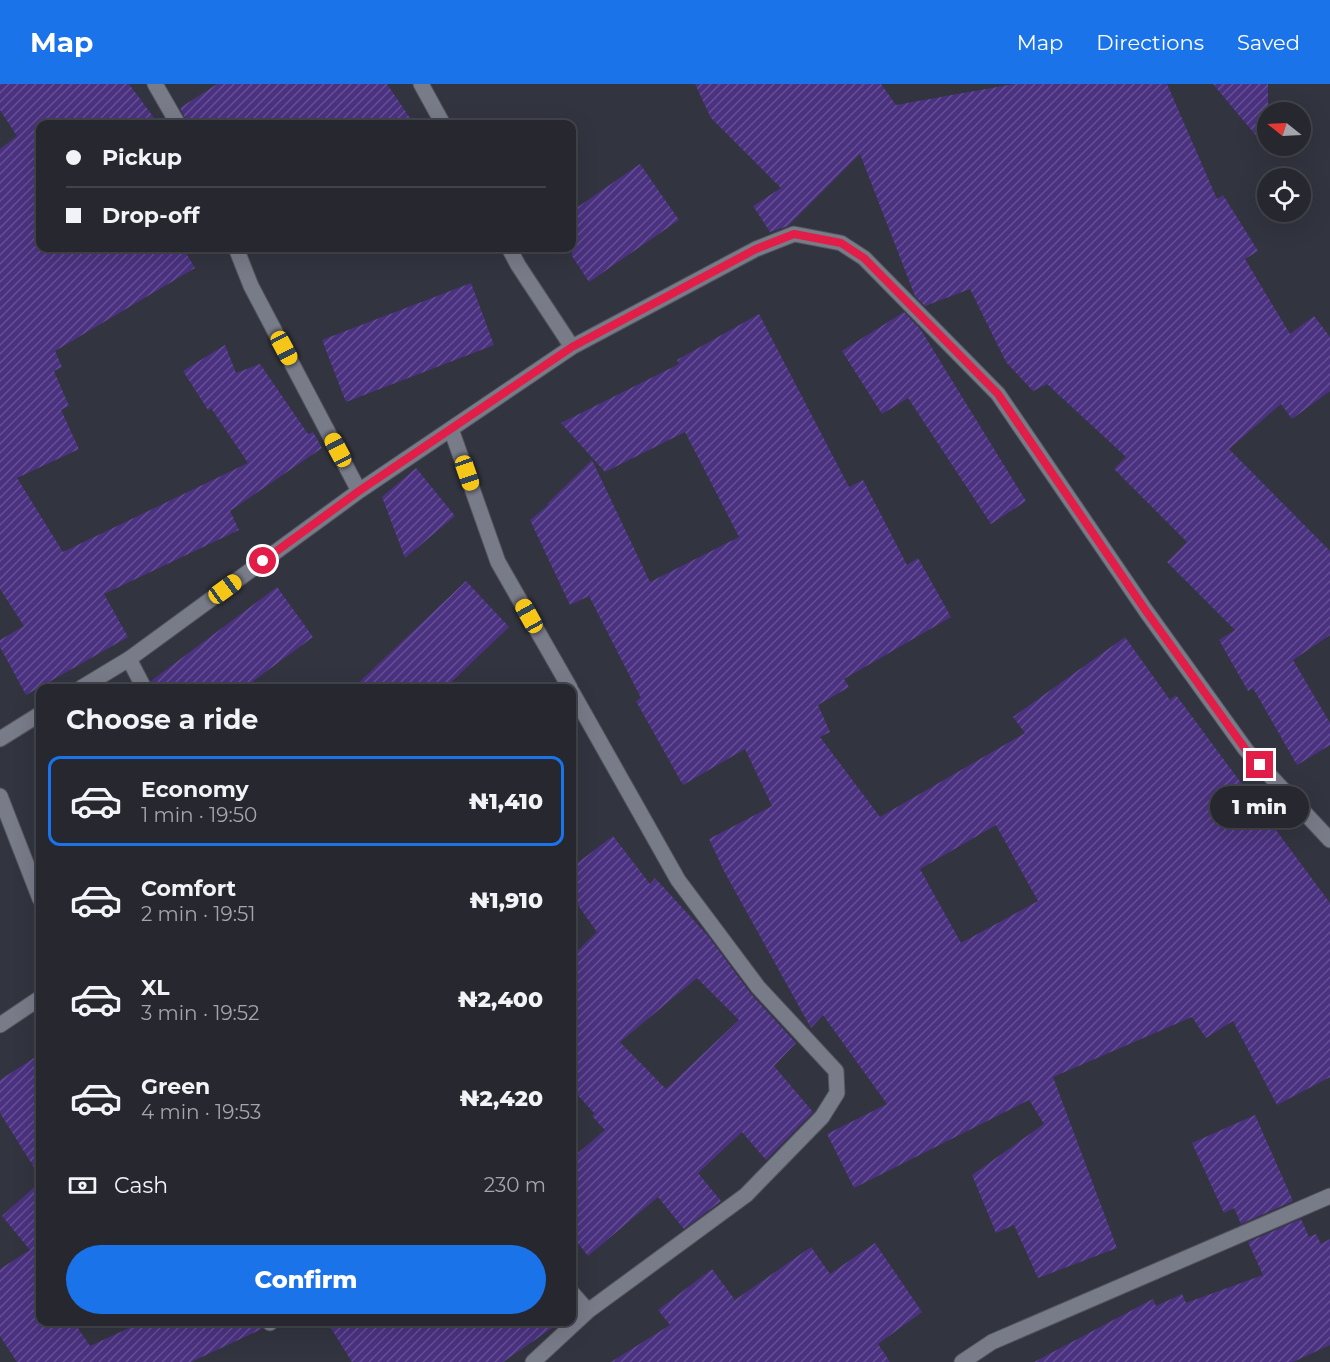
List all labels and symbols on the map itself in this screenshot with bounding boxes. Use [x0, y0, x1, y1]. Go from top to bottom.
north arrow [1257, 102, 1311, 156]
car [268, 328, 300, 368]
car [322, 430, 354, 470]
car [453, 453, 481, 493]
route start [249, 547, 276, 574]
car [205, 571, 245, 607]
car [512, 596, 546, 636]
route end [1246, 751, 1273, 778]
callout: 1 min [1210, 786, 1310, 828]

